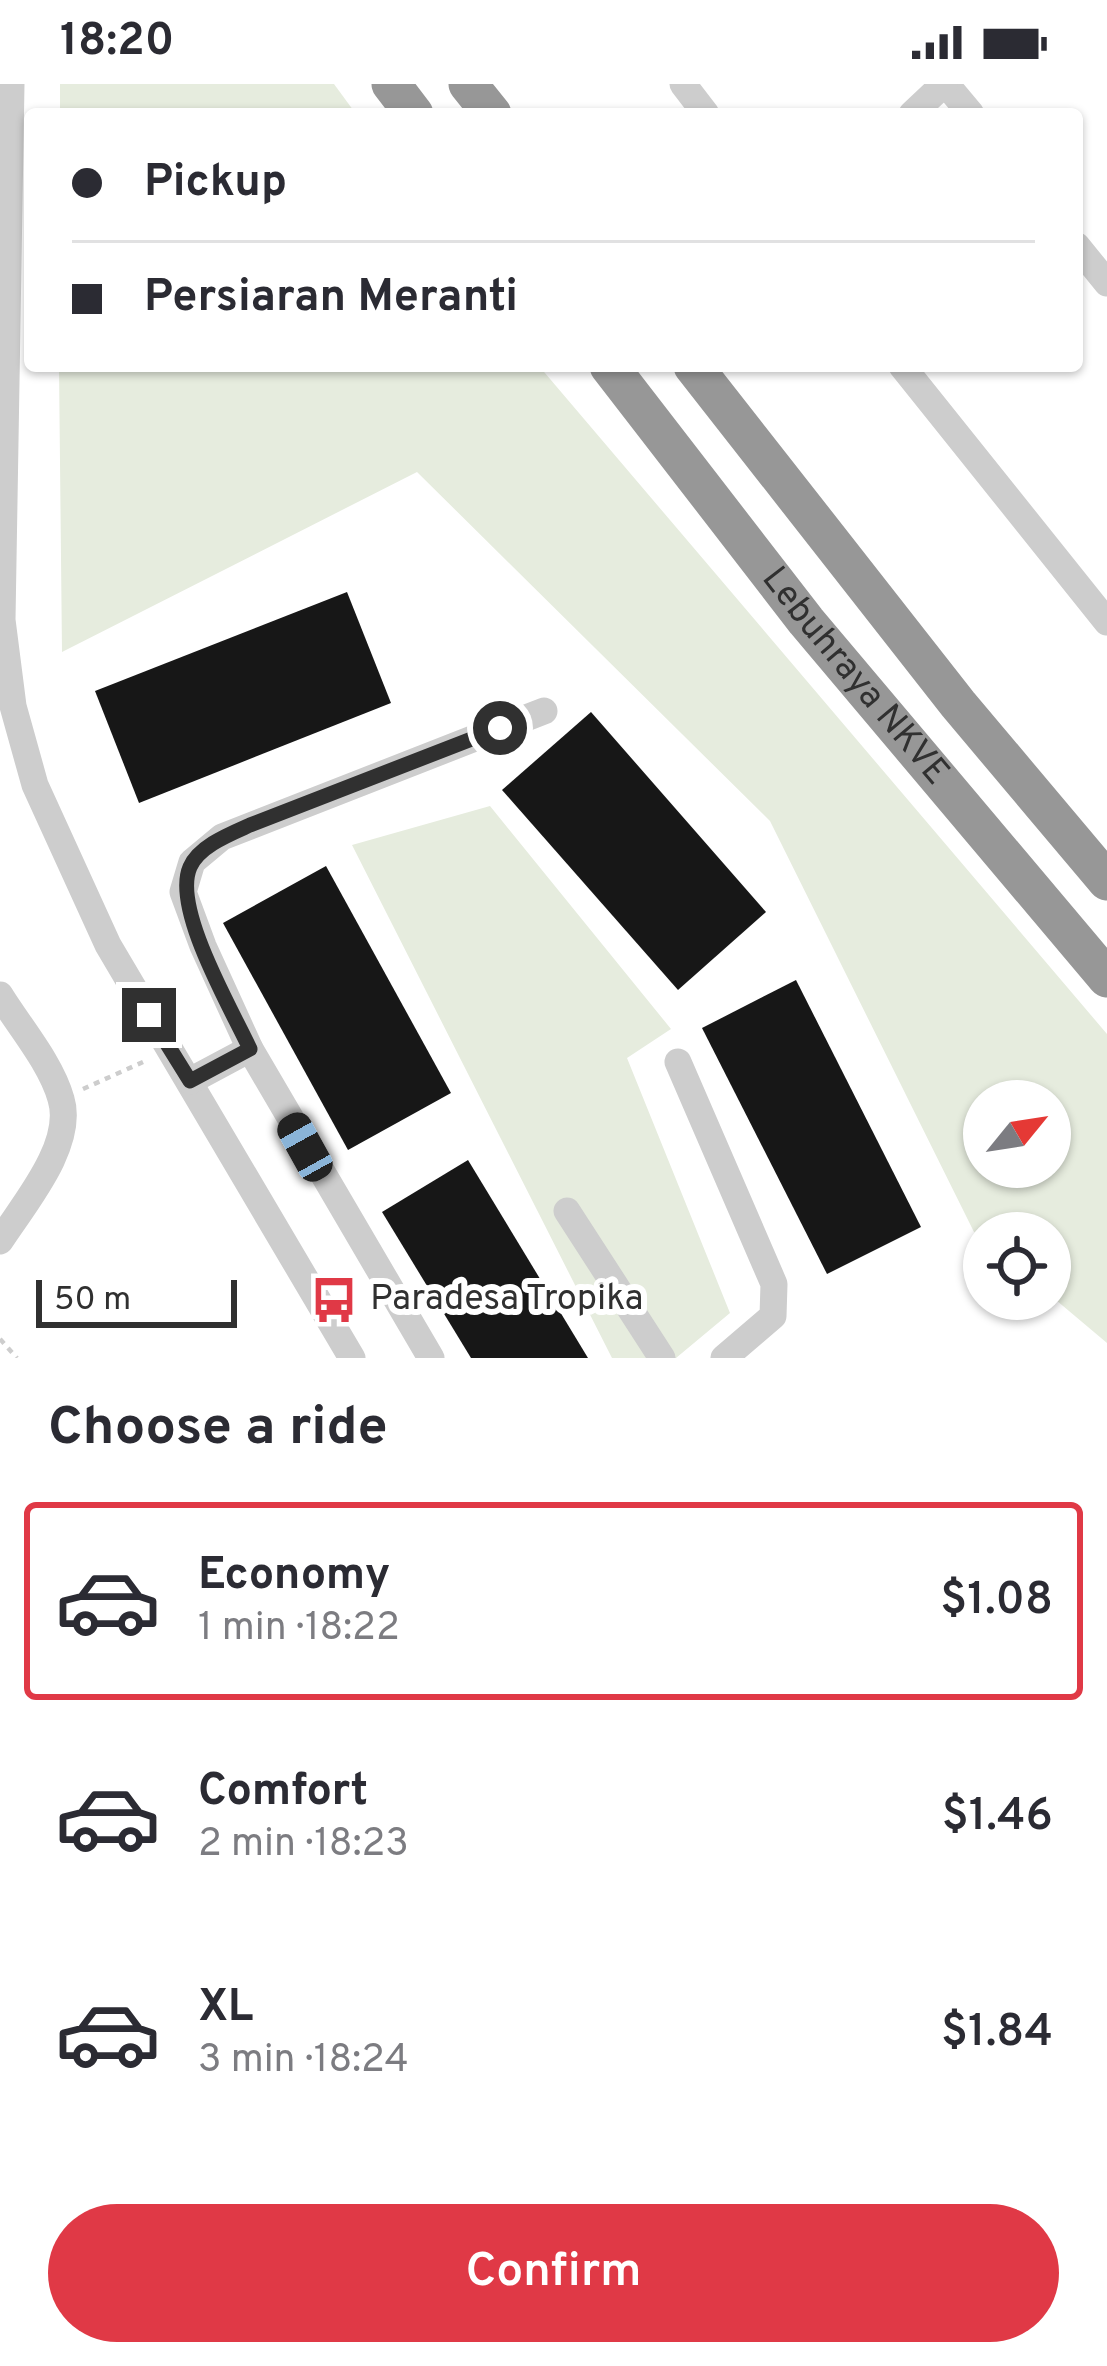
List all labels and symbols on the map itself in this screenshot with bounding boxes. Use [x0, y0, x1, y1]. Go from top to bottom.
street label: Lebuhraya NKVE [750, 558, 958, 796]
route start [473, 701, 527, 755]
route end [122, 988, 176, 1042]
north arrow [963, 1080, 1071, 1188]
car [272, 1107, 338, 1187]
scale bar [36, 1274, 237, 1327]
bus stop icon: Paradesa Tropika [309, 1275, 359, 1325]
place label: Paradesa Tropika [370, 1277, 643, 1323]

